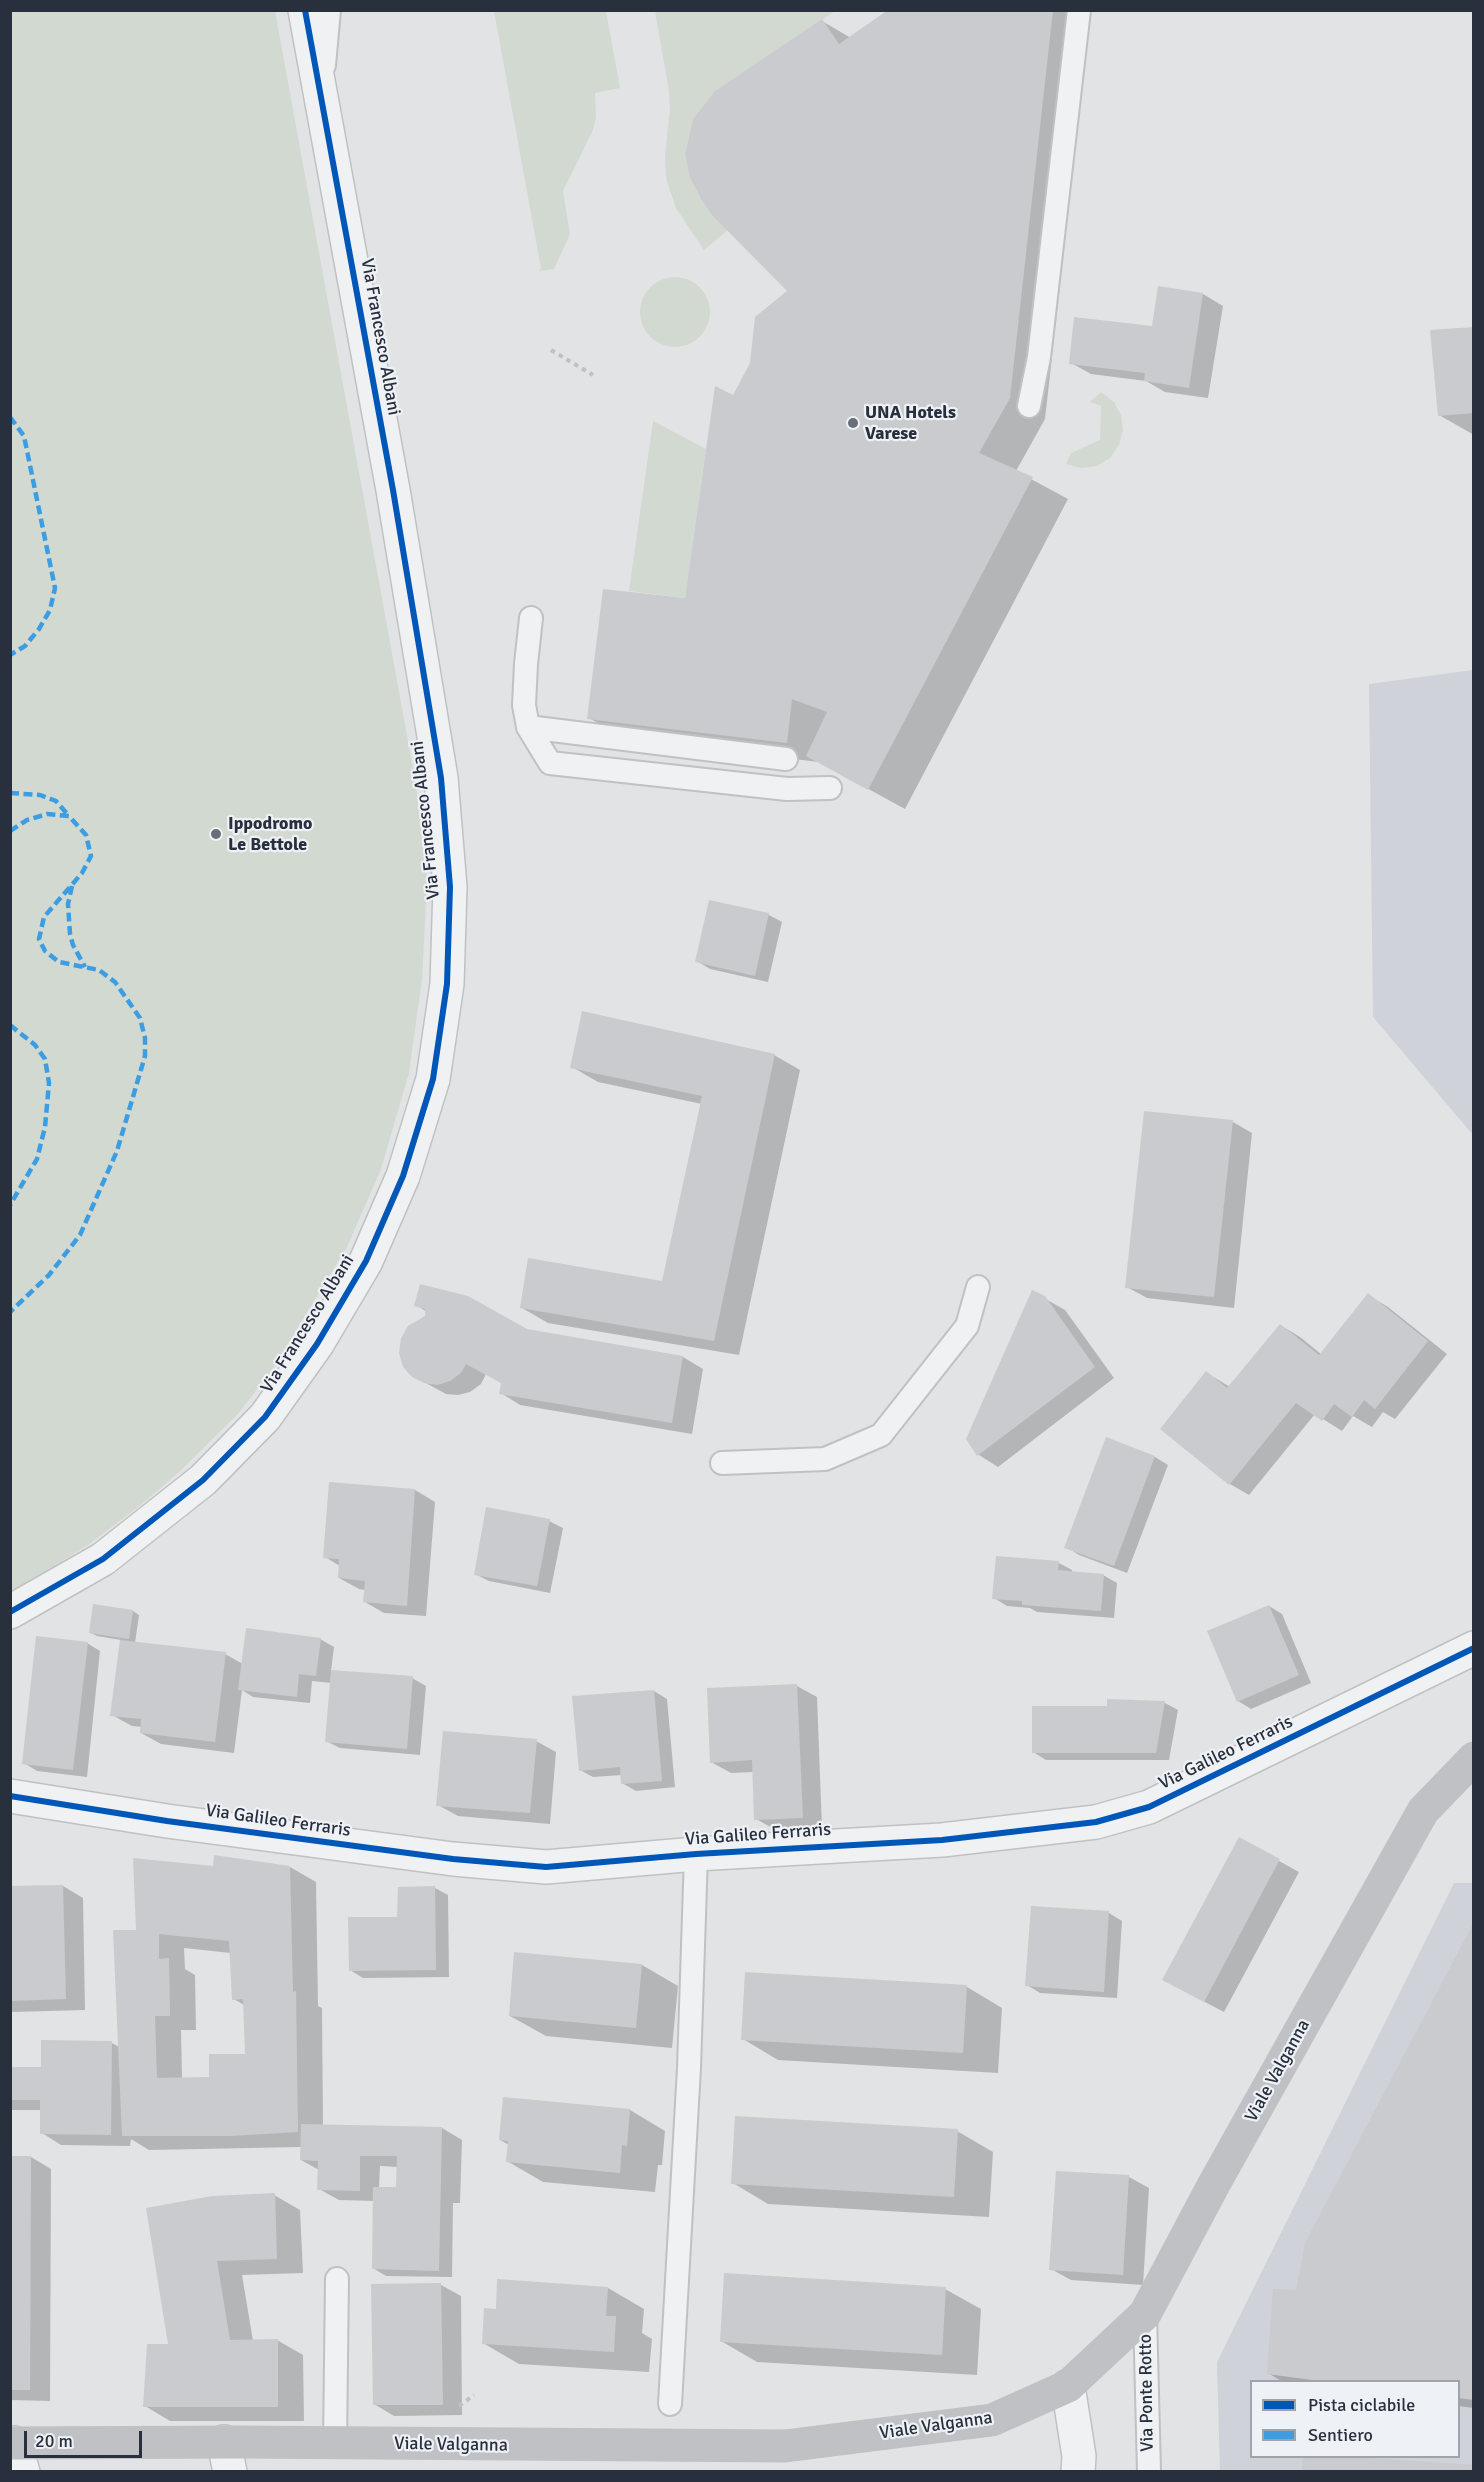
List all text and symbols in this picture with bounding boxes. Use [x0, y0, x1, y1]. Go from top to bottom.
street label: Via Francesco Albani [356, 257, 404, 417]
place label: UNA Hotels Varese [865, 402, 956, 444]
marker: UNA Hotels Varese [846, 416, 860, 430]
street label: Via Francesco Albani [407, 740, 445, 900]
place label: Ippodromo Le Bettole [228, 813, 312, 856]
marker: Ippodromo Le Bettole [209, 827, 223, 841]
street label: Via Francesco Albani [257, 1251, 359, 1397]
street label: Via Galileo Ferraris [1156, 1711, 1296, 1795]
street label: Via Galileo Ferraris [204, 1800, 352, 1842]
street label: Via Galileo Ferraris [684, 1819, 832, 1851]
street label: Viale Valganna [1241, 2016, 1315, 2126]
street label: Via Ponte Rotto [1135, 2334, 1159, 2452]
legend [1250, 2380, 1460, 2458]
text: Pista ciclabile [1308, 2394, 1415, 2416]
street label: Viale Valganna [878, 2407, 994, 2445]
scale bar [27, 2419, 146, 2457]
text: Sentiero [1308, 2424, 1373, 2446]
text: 20 m [35, 2430, 73, 2452]
street label: Viale Valganna [394, 2433, 508, 2457]

